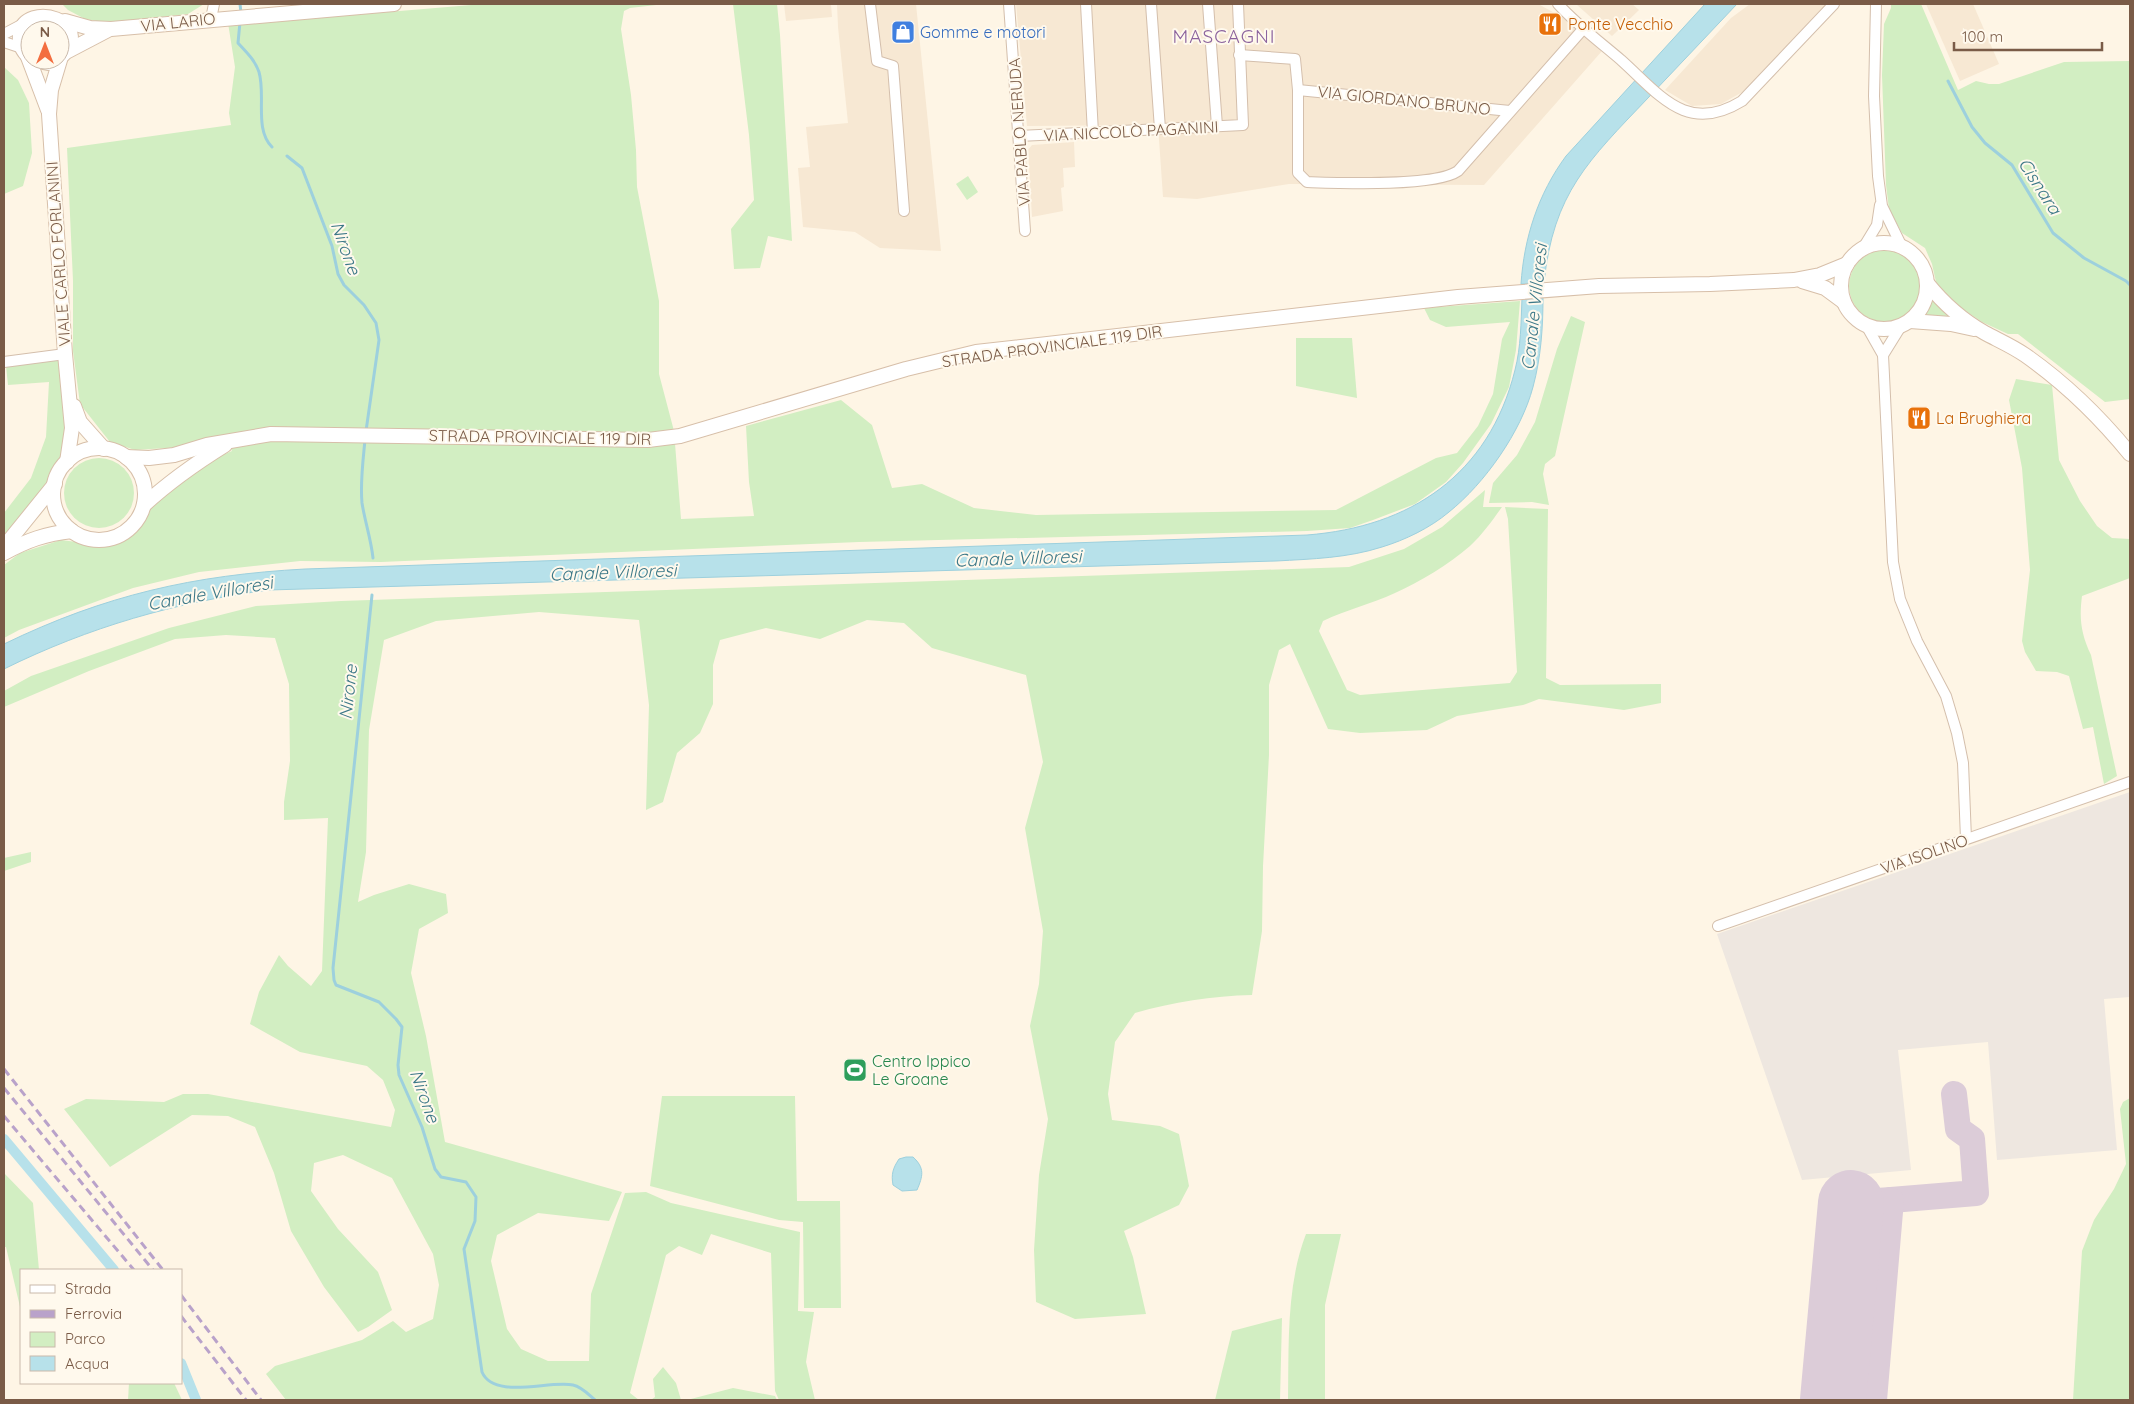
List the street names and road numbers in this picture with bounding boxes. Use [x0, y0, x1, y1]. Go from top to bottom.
street label: VIA LARIO [140, 8, 216, 36]
street label: VIA PABLO NERUDA [1004, 57, 1034, 207]
street label: VIA GIORDANO BRUNO [1316, 81, 1492, 119]
street label: VIA NICCOLÒ PAGANINI [1043, 116, 1219, 146]
street label: VIALE CARLO FORLANINI [42, 161, 74, 347]
street label: STRADA PROVINCIALE 119 DIR [940, 321, 1164, 371]
street label: STRADA PROVINCIALE 119 DIR [429, 425, 651, 449]
street label: VIA ISOLINO [1878, 830, 1970, 878]

